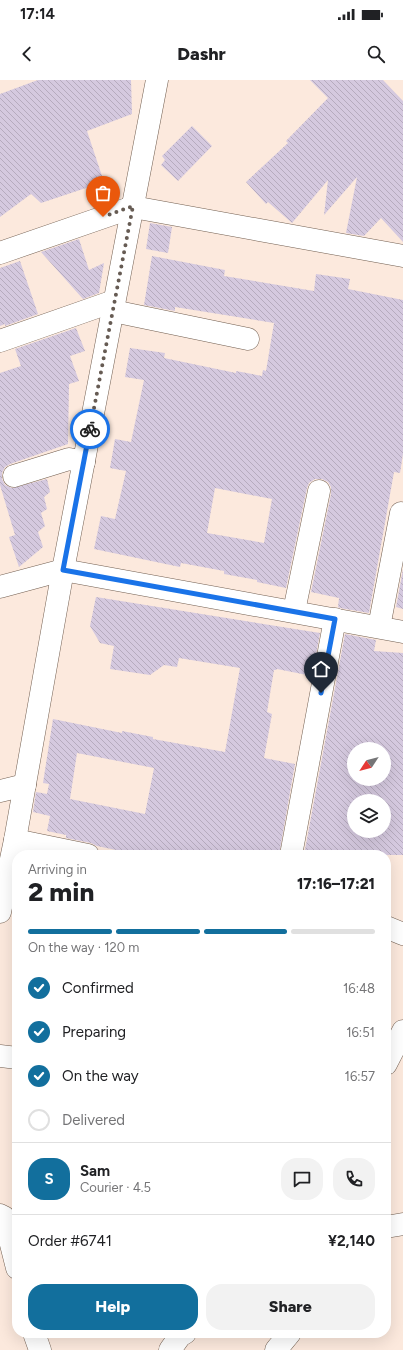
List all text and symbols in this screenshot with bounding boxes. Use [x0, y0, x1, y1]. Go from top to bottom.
text: 17:14 [20, 5, 55, 23]
icon: back [16, 43, 38, 65]
text: Dashr [177, 43, 226, 65]
icon: search [365, 43, 387, 65]
pin [86, 176, 120, 217]
icon: bag [92, 182, 114, 204]
courier [70, 409, 110, 449]
icon: bike [79, 418, 101, 440]
pin [304, 652, 338, 693]
icon: home [310, 658, 332, 680]
north arrow [347, 742, 391, 786]
map controls [347, 742, 391, 838]
button: layers [347, 794, 391, 838]
text: Arriving in [28, 862, 87, 877]
text: 17:16–17:21 [297, 875, 375, 893]
text: 2 min [28, 876, 94, 908]
text: On the way · 120 m [28, 940, 139, 955]
icon: check [28, 977, 50, 999]
text: Confirmed [62, 979, 134, 997]
text: 16:48 [343, 981, 375, 996]
icon: check [28, 1021, 50, 1043]
text: Preparing [62, 1023, 126, 1041]
text: 16:51 [346, 1025, 375, 1040]
icon: check [28, 1065, 50, 1087]
text: On the way [62, 1067, 139, 1085]
text: 16:57 [345, 1069, 375, 1084]
text: Delivered [62, 1111, 125, 1129]
button: chat [281, 1158, 323, 1200]
button: phone [333, 1158, 375, 1200]
text: Sam [80, 1162, 110, 1180]
text: S [44, 1170, 54, 1188]
text: Courier · 4.5 [80, 1180, 151, 1195]
text: Order #6741 [28, 1232, 112, 1250]
text: ¥2,140 [328, 1232, 375, 1250]
button: Help [28, 1284, 198, 1330]
button: Share [206, 1284, 375, 1330]

